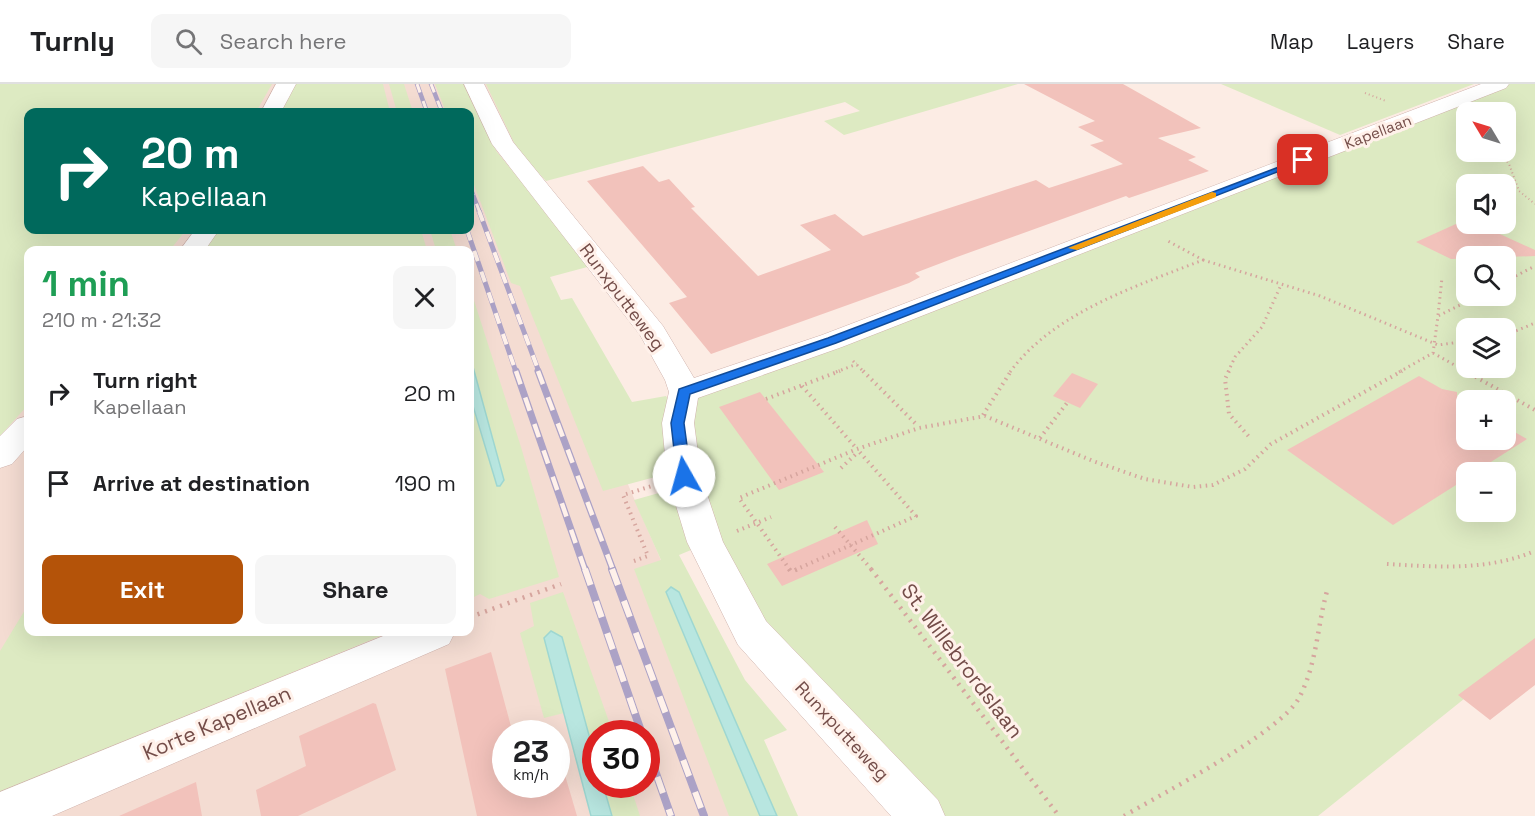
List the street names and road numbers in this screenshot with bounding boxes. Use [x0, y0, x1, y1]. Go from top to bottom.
street label: Kapellaan [1342, 110, 1414, 153]
street label: Runxputteweg [575, 239, 670, 355]
street label: St. Willebrordslaan [895, 578, 1029, 743]
street label: Runxputteweg [790, 676, 894, 785]
street label: Korte Kapellaan [139, 679, 295, 766]

